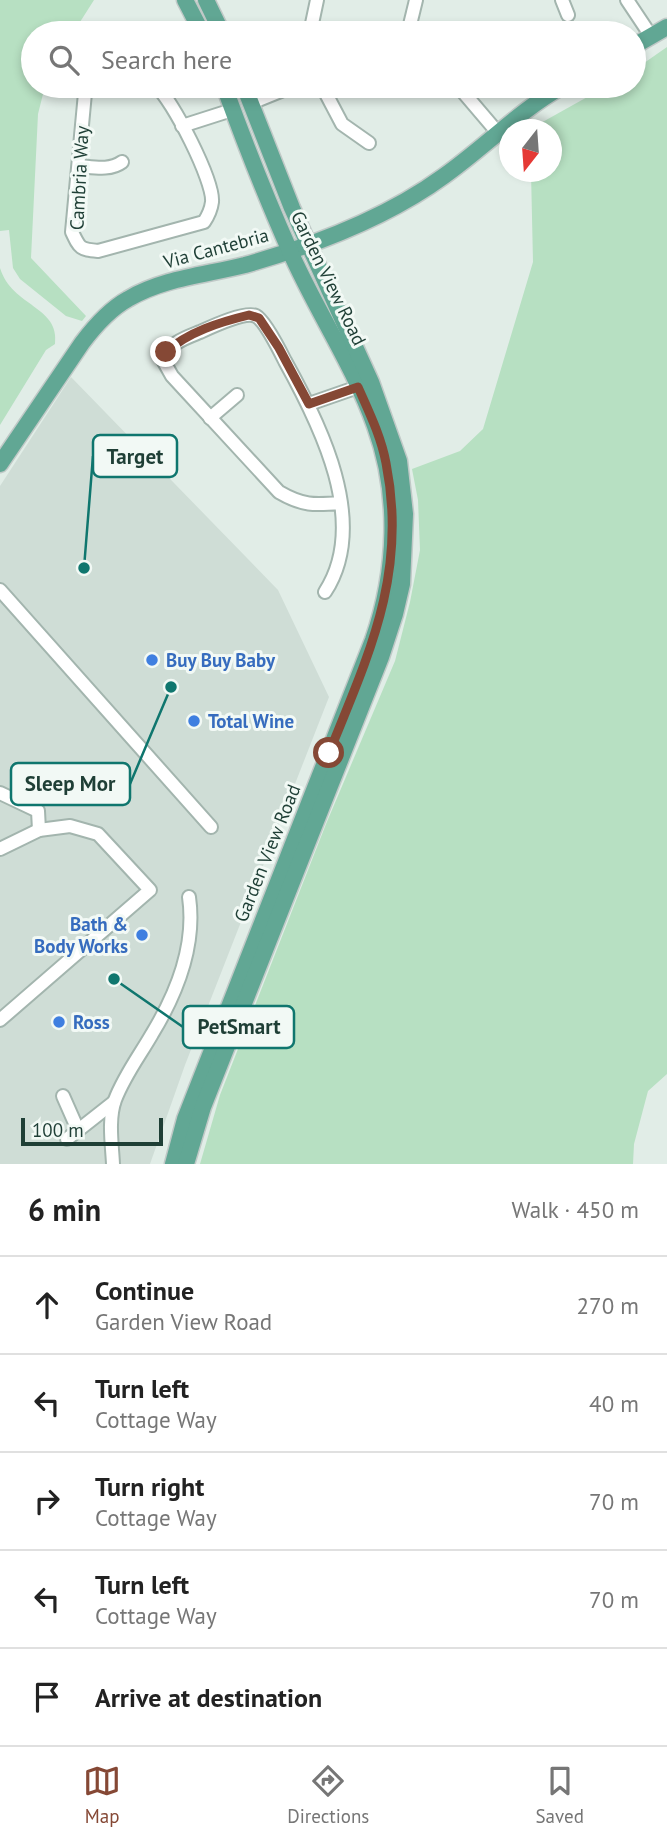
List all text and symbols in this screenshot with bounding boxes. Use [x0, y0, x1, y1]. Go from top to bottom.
search box [21, 21, 646, 98]
icon: search [45, 41, 83, 79]
text: Search here [101, 43, 232, 76]
north arrow [499, 119, 562, 182]
street label: Cambria Way [64, 125, 94, 231]
street label: Garden View Road [286, 207, 372, 349]
street label: Via Cantebria [160, 222, 271, 274]
route end [150, 336, 181, 367]
callout: Target [93, 435, 177, 477]
text: Target [107, 443, 164, 470]
place label: Buy Buy Baby [166, 648, 276, 672]
marker: Buy Buy Baby [144, 652, 160, 668]
place label: Total Wine [208, 709, 294, 733]
marker: Total Wine [186, 713, 202, 729]
route start [313, 737, 344, 768]
callout: Sleep Mor [11, 763, 130, 805]
text: Sleep Mor [25, 770, 116, 797]
street label: Garden View Road [228, 781, 306, 925]
place label: Bath & Body Works [34, 912, 128, 958]
marker: Bath & Body Works [134, 927, 150, 943]
callout: PetSmart [183, 1006, 294, 1048]
place label: Ross [73, 1010, 110, 1034]
text: PetSmart [197, 1013, 281, 1040]
marker: Ross [51, 1014, 67, 1030]
scale bar [21, 1115, 163, 1147]
text: 100 m [32, 1118, 84, 1142]
text: 6 min [28, 1190, 101, 1229]
text: Walk · 450 m [512, 1195, 639, 1224]
text: Continue [95, 1274, 194, 1307]
icon: ahead [28, 1286, 66, 1324]
text: 270 m [577, 1291, 639, 1320]
text: Garden View Road [95, 1307, 272, 1336]
text: Turn left [95, 1372, 189, 1405]
icon: left [28, 1384, 66, 1422]
text: 40 m [589, 1389, 639, 1418]
text: Cottage Way [95, 1405, 217, 1434]
text: Turn right [95, 1470, 204, 1503]
icon: right [28, 1482, 66, 1520]
text: 70 m [589, 1487, 639, 1516]
text: Cottage Way [95, 1503, 217, 1532]
text: Turn left [95, 1568, 189, 1601]
icon: left [28, 1580, 66, 1618]
text: 70 m [589, 1585, 639, 1614]
text: Cottage Way [95, 1601, 217, 1630]
icon: arrive [28, 1678, 66, 1716]
text: Arrive at destination [95, 1681, 322, 1714]
tab: Map [83, 1762, 121, 1828]
tab: Directions [287, 1762, 369, 1828]
tab: Saved [536, 1762, 584, 1828]

